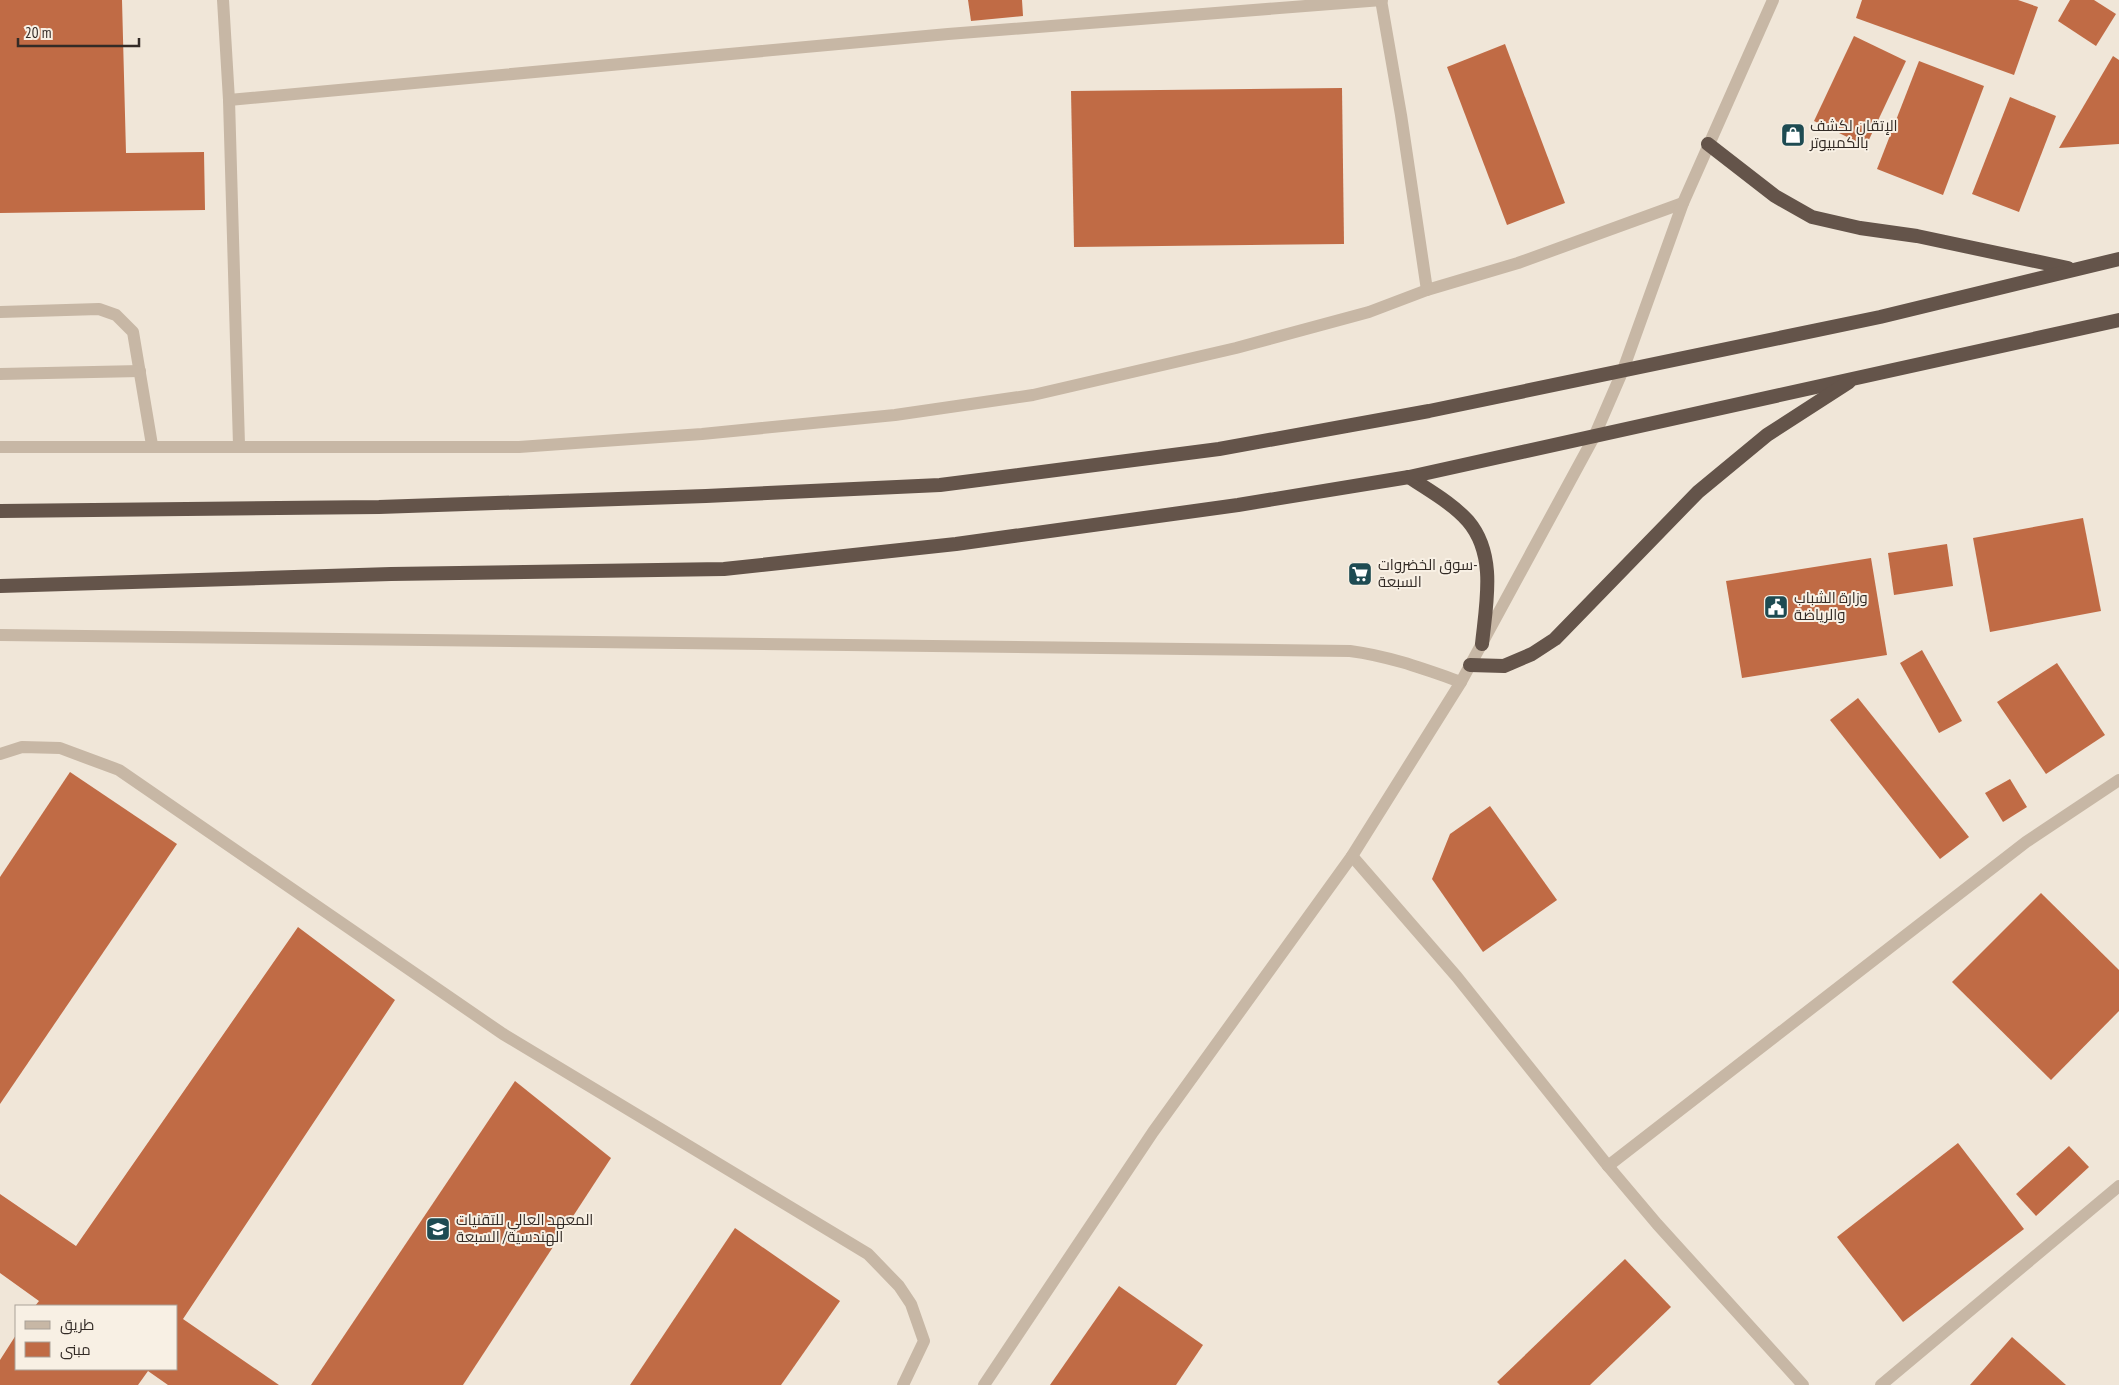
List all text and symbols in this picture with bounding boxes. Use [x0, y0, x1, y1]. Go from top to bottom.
scale bar [18, 15, 139, 47]
text: 20 m [25, 23, 51, 42]
place label: الإتقان لكشف بالكمبيوتر [1809, 116, 1898, 152]
shop icon: الإتقان لكشف بالكمبيوتر [1780, 122, 1806, 148]
place label: سوق الخضروات- السبعة [1378, 555, 1478, 591]
supermarket icon: سوق الخضروات- السبعة [1347, 561, 1373, 587]
place label: وزارة الشباب والرياضة [1794, 588, 1868, 624]
public building icon: وزارة الشباب والرياضة [1763, 594, 1789, 620]
place label: المعهد العالي للتقنيات الهندسية/ السبعة [456, 1210, 593, 1247]
school or university icon: المعهد العالي للتقنيات الهندسية/ السبعة [425, 1216, 451, 1242]
legend [15, 1305, 178, 1370]
text: طريق [60, 1315, 94, 1335]
text: مبنى [60, 1340, 91, 1360]

